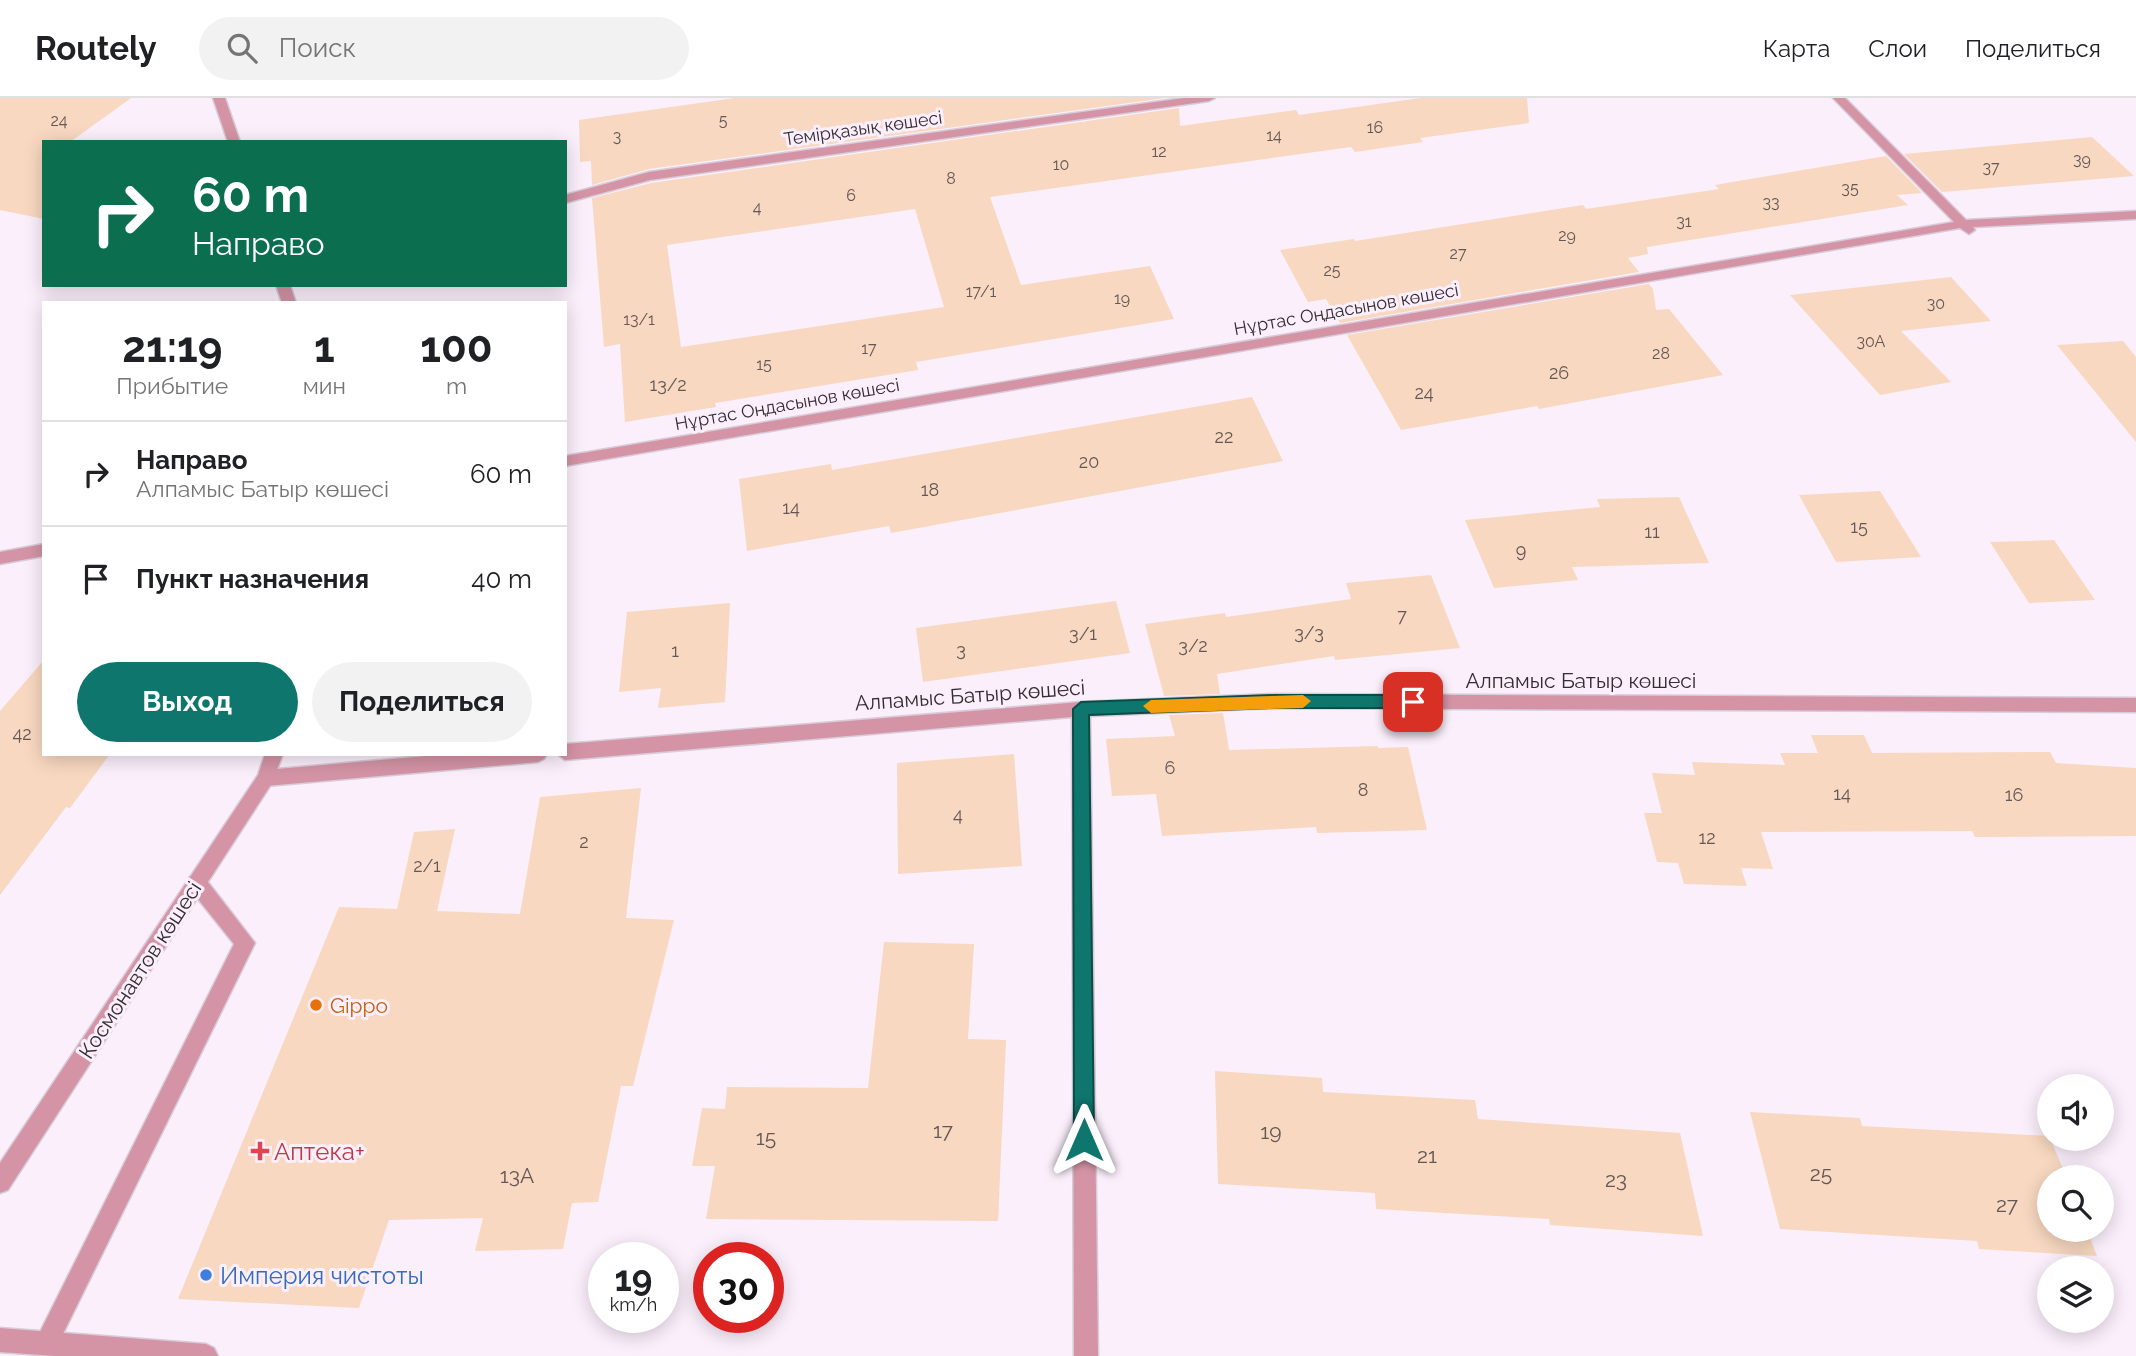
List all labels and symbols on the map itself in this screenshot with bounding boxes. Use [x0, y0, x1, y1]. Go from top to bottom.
street label: Темірқазық көшесі [782, 106, 944, 150]
house number: 24 [50, 111, 68, 130]
house number: 5 [719, 111, 728, 130]
house number: 16 [1367, 118, 1383, 137]
house number: 14 [1266, 126, 1282, 145]
house number: 3 [613, 127, 621, 146]
house number: 12 [1151, 142, 1167, 161]
house number: 39 [2073, 150, 2091, 169]
house number: 10 [1053, 155, 1069, 174]
house number: 37 [1982, 158, 2000, 177]
house number: 8 [946, 169, 956, 188]
house number: 35 [1841, 179, 1859, 198]
house number: 6 [846, 186, 856, 205]
house number: 33 [1762, 193, 1780, 212]
house number: 4 [753, 198, 762, 217]
house number: 31 [1676, 212, 1692, 231]
house number: 29 [1558, 226, 1576, 245]
house number: 27 [1450, 244, 1467, 263]
house number: 25 [1323, 261, 1341, 280]
street label: Нұртас Оңдасынов көшесі [1232, 279, 1460, 339]
house number: 17/1 [966, 282, 996, 301]
house number: 19 [1114, 289, 1130, 308]
house number: 30 [1927, 294, 1945, 313]
house number: 13/1 [623, 310, 655, 329]
house number: 30А [1857, 332, 1886, 351]
house number: 17 [861, 339, 877, 358]
house number: 28 [1652, 344, 1670, 363]
house number: 15 [756, 355, 772, 374]
house number: 26 [1549, 362, 1569, 383]
house number: 13/2 [649, 374, 687, 395]
street label: Нұртас Оңдасынов көшесі [673, 374, 901, 434]
house number: 24 [1414, 382, 1434, 403]
house number: 22 [1215, 426, 1233, 447]
house number: 20 [1079, 451, 1099, 472]
house number: 18 [921, 479, 939, 500]
house number: 14 [782, 497, 800, 518]
house number: 15 [1850, 516, 1868, 537]
house number: 11 [1644, 521, 1660, 542]
house number: 9 [1516, 540, 1526, 561]
house number: 7 [1397, 605, 1407, 626]
house number: 3/3 [1294, 622, 1324, 643]
house number: 3/1 [1069, 623, 1097, 644]
house number: 3/2 [1178, 635, 1208, 656]
house number: 3 [956, 639, 966, 660]
house number: 1 [671, 640, 679, 661]
street label: Алпамыс Батыр көшесі [1466, 668, 1696, 693]
pin [1383, 672, 1443, 732]
street label: Алпамыс Батыр көшесі [854, 674, 1086, 716]
house number: 42 [12, 723, 32, 744]
house number: 6 [1165, 757, 1176, 778]
house number: 8 [1358, 779, 1368, 800]
house number: 14 [1833, 783, 1851, 804]
house number: 16 [2005, 784, 2023, 805]
house number: 4 [953, 804, 963, 825]
house number: 12 [1698, 827, 1716, 848]
house number: 2 [579, 831, 589, 852]
house number: 2/1 [413, 855, 441, 876]
street label: Космонавтов көшесі [73, 877, 207, 1063]
place label: Gippo [330, 993, 388, 1018]
marker: Gippo [308, 997, 324, 1013]
position arrow [1047, 1103, 1121, 1177]
house number: 17 [933, 1118, 954, 1143]
house number: 19 [1260, 1119, 1282, 1144]
house number: 15 [756, 1125, 776, 1150]
place label: Аптека+ [274, 1137, 365, 1166]
marker: Аптека+ [252, 1143, 268, 1159]
house number: 21 [1417, 1143, 1437, 1168]
house number: 25 [1810, 1161, 1832, 1186]
house number: 13А [500, 1163, 534, 1188]
house number: 23 [1605, 1167, 1627, 1192]
house number: 27 [1996, 1192, 2019, 1217]
speed limit sign: 30 [693, 1242, 784, 1333]
place label: Империя чистоты [220, 1261, 424, 1290]
marker: Империя чистоты [198, 1267, 214, 1283]

